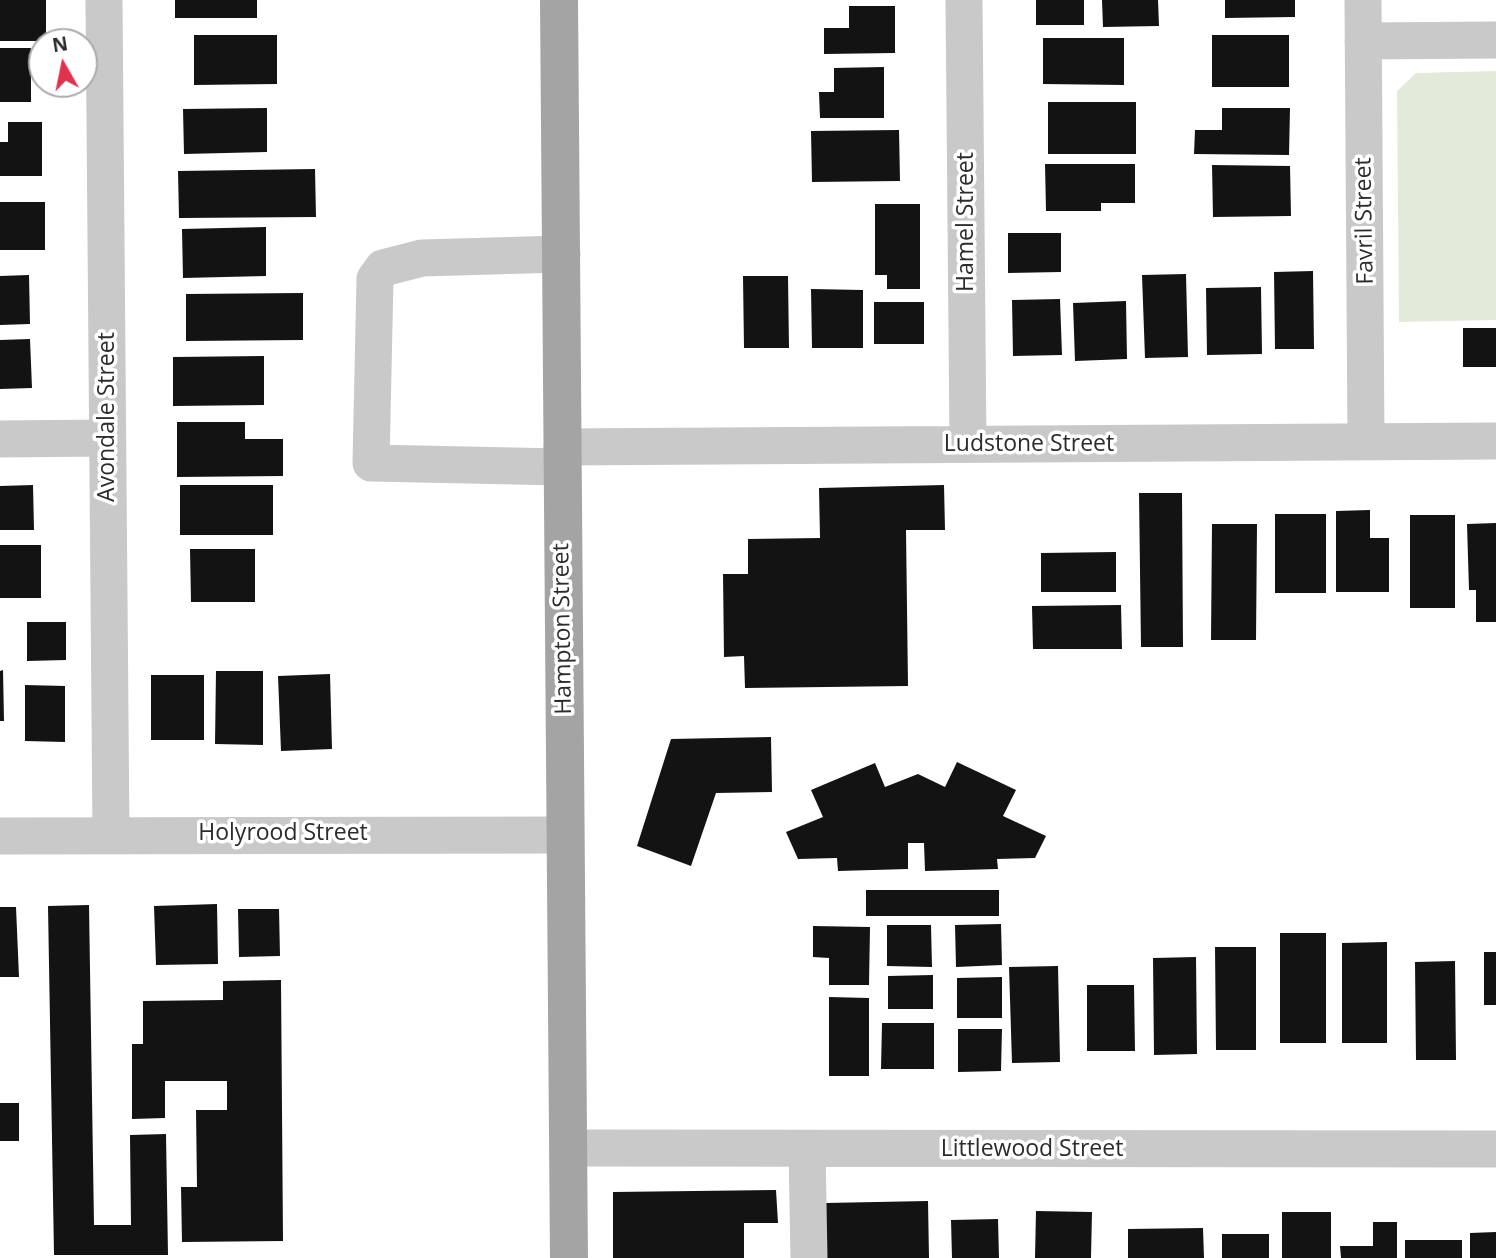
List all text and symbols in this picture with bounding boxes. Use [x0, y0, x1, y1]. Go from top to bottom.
north arrow [28, 28, 98, 98]
text: N [50, 30, 70, 58]
street label: Hamel Street [952, 152, 980, 292]
street label: Favril Street [1350, 157, 1380, 285]
street label: Avondale Street [93, 332, 121, 502]
street label: Ludstone Street [944, 430, 1114, 458]
street label: Hampton Street [548, 543, 578, 715]
street label: Holyrood Street [198, 819, 368, 847]
street label: Littlewood Street [941, 1135, 1123, 1163]

